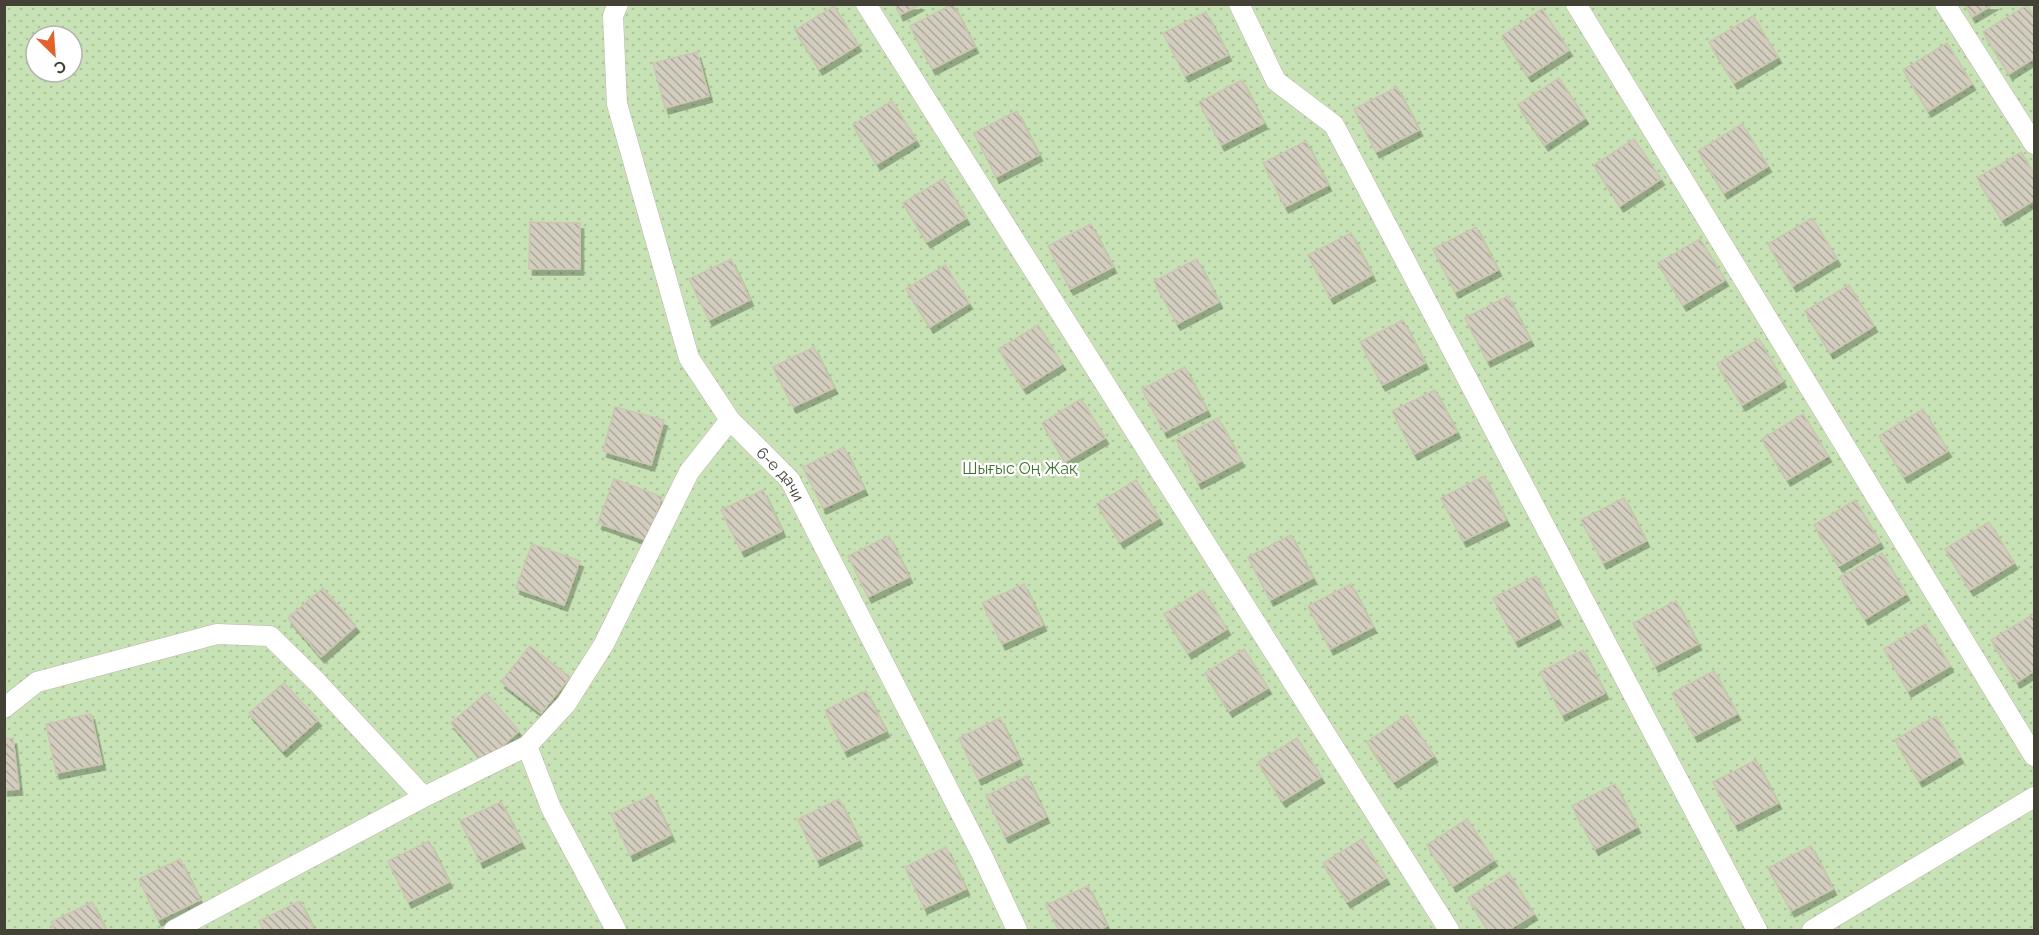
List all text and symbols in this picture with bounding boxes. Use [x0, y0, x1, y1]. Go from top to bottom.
north arrow [24, 24, 84, 84]
text: С [51, 56, 69, 78]
street label: 6-е дачи [752, 443, 808, 505]
park label: Шығыс Оң Жақ [962, 459, 1078, 478]

